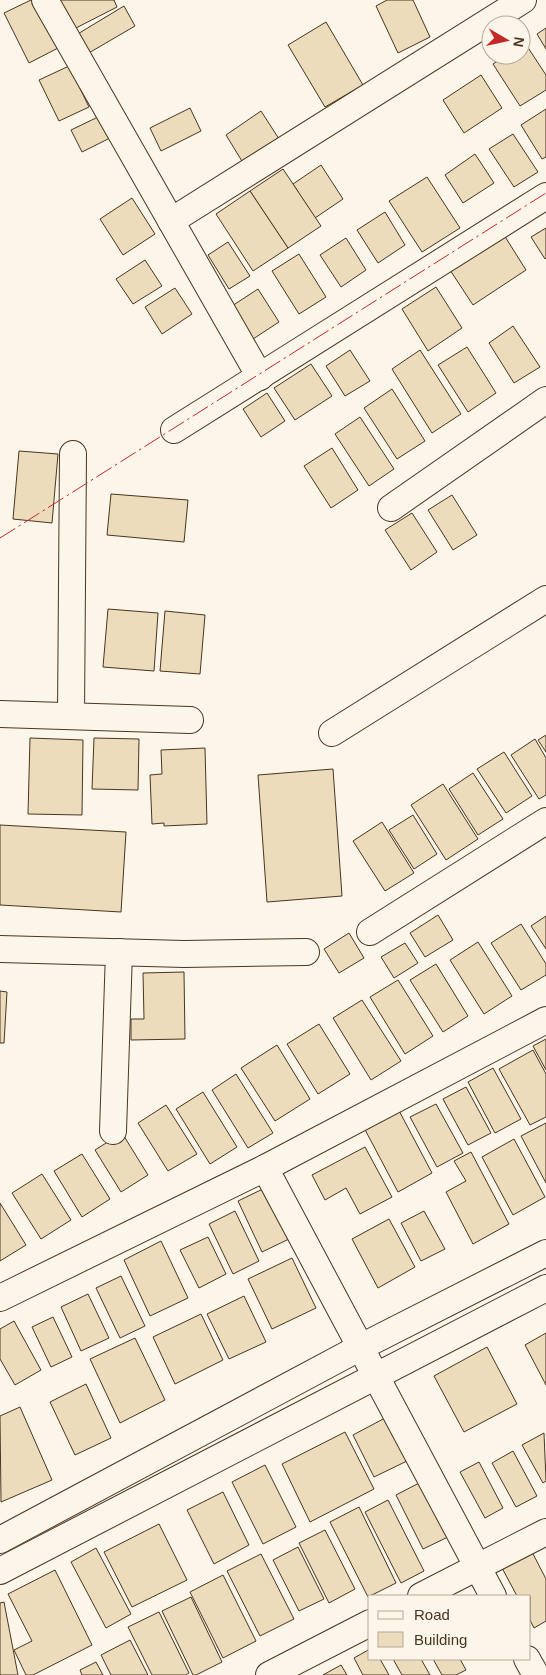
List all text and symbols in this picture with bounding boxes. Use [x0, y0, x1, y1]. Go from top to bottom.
north arrow [481, 15, 531, 65]
text: N [510, 36, 528, 48]
legend [368, 1595, 531, 1660]
text: Road [414, 1606, 450, 1623]
text: Building [414, 1631, 467, 1648]

